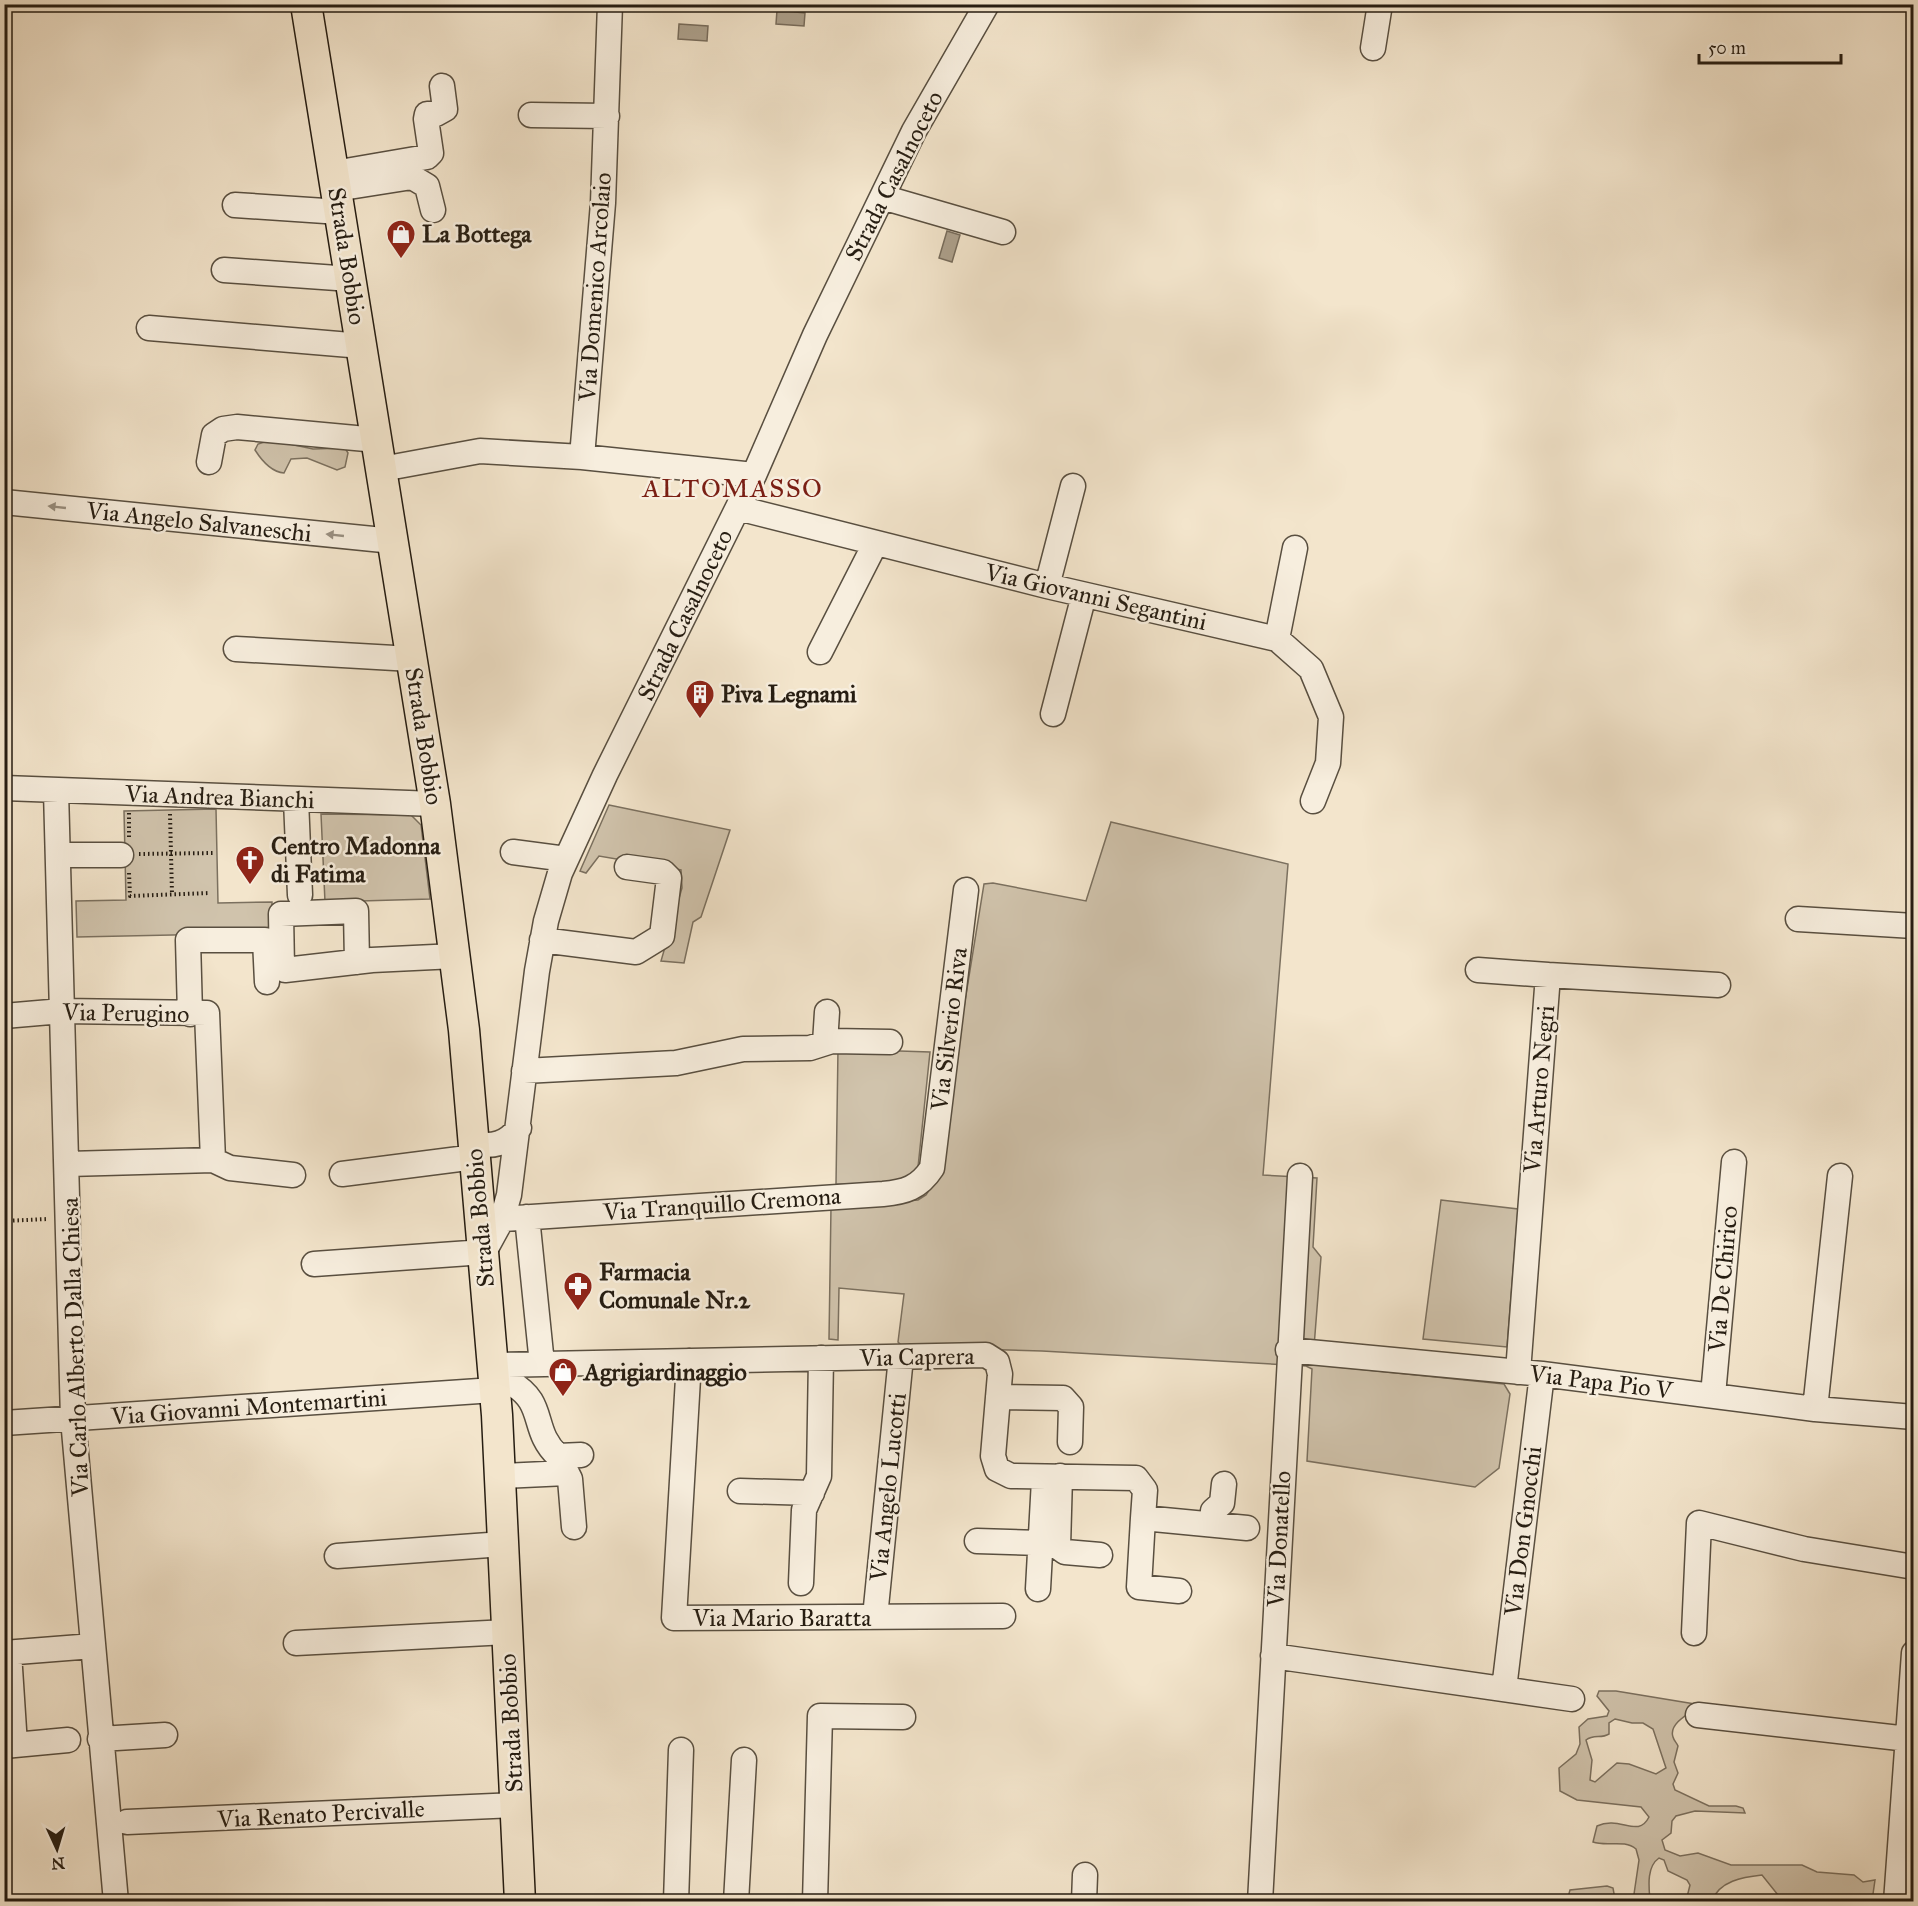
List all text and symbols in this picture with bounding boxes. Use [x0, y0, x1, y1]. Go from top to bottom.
scale bar [1699, 27, 1842, 65]
text: 50 m [1708, 37, 1746, 59]
street label: Strada Casalnoceto [838, 86, 950, 266]
street label: Via Domenico Arcolaio [572, 171, 618, 404]
street label: Strada Bobbio [321, 185, 373, 327]
shop icon: La Bottega [385, 218, 417, 260]
place label: La Bottega [422, 219, 532, 249]
district label: ALTOMASSO [642, 472, 823, 504]
street label: Via Angelo Salvaneschi [84, 495, 313, 549]
one-way arrow [48, 502, 67, 512]
street label: Strada Casalnoceto [631, 524, 739, 706]
one-way arrow [326, 530, 345, 540]
street label: Via Giovanni Segantini [981, 557, 1210, 637]
street label: Strada Bobbio [398, 665, 450, 807]
building icon: Piva Legnami [684, 678, 716, 720]
place label: Piva Legnami [721, 679, 857, 709]
street label: Via Andrea Bianchi [124, 779, 316, 815]
place label: Centro Madonna di Fatima [271, 831, 441, 889]
church icon: Centro Madonna di Fatima [234, 844, 266, 886]
street label: Via Silverio Riva [924, 945, 974, 1113]
street label: Via Perugino [61, 997, 190, 1029]
street label: Via Arturo Negri [1517, 1004, 1561, 1175]
street label: Strada Bobbio [459, 1147, 501, 1289]
street label: Via Tranquillo Cremona [601, 1181, 843, 1227]
street label: Via Carlo Alberto Dalla Chiesa [55, 1196, 95, 1498]
street label: Via De Chirico [1702, 1205, 1744, 1354]
place label: Farmacia Comunale Nr.2 [599, 1257, 751, 1315]
pharmacy icon: Farmacia Comunale Nr.2 [562, 1270, 594, 1312]
street label: Via Caprera [858, 1341, 976, 1373]
shop icon: Agrigiardinaggio [547, 1356, 579, 1398]
place label: Agrigiardinaggio [582, 1357, 747, 1387]
street label: Via Papa Pio V [1527, 1358, 1675, 1406]
street label: Via Giovanni Montemartini [109, 1382, 388, 1432]
street label: Via Angelo Lucotti [863, 1391, 913, 1584]
street label: Via Don Gnocchi [1498, 1444, 1548, 1619]
street label: Via Donatello [1260, 1470, 1298, 1609]
street label: Via Mario Baratta [692, 1603, 872, 1633]
street label: Strada Bobbio [492, 1653, 530, 1793]
street label: Via Renato Percivalle [216, 1794, 425, 1834]
north arrow [27, 1819, 87, 1879]
text: N [50, 1854, 65, 1873]

